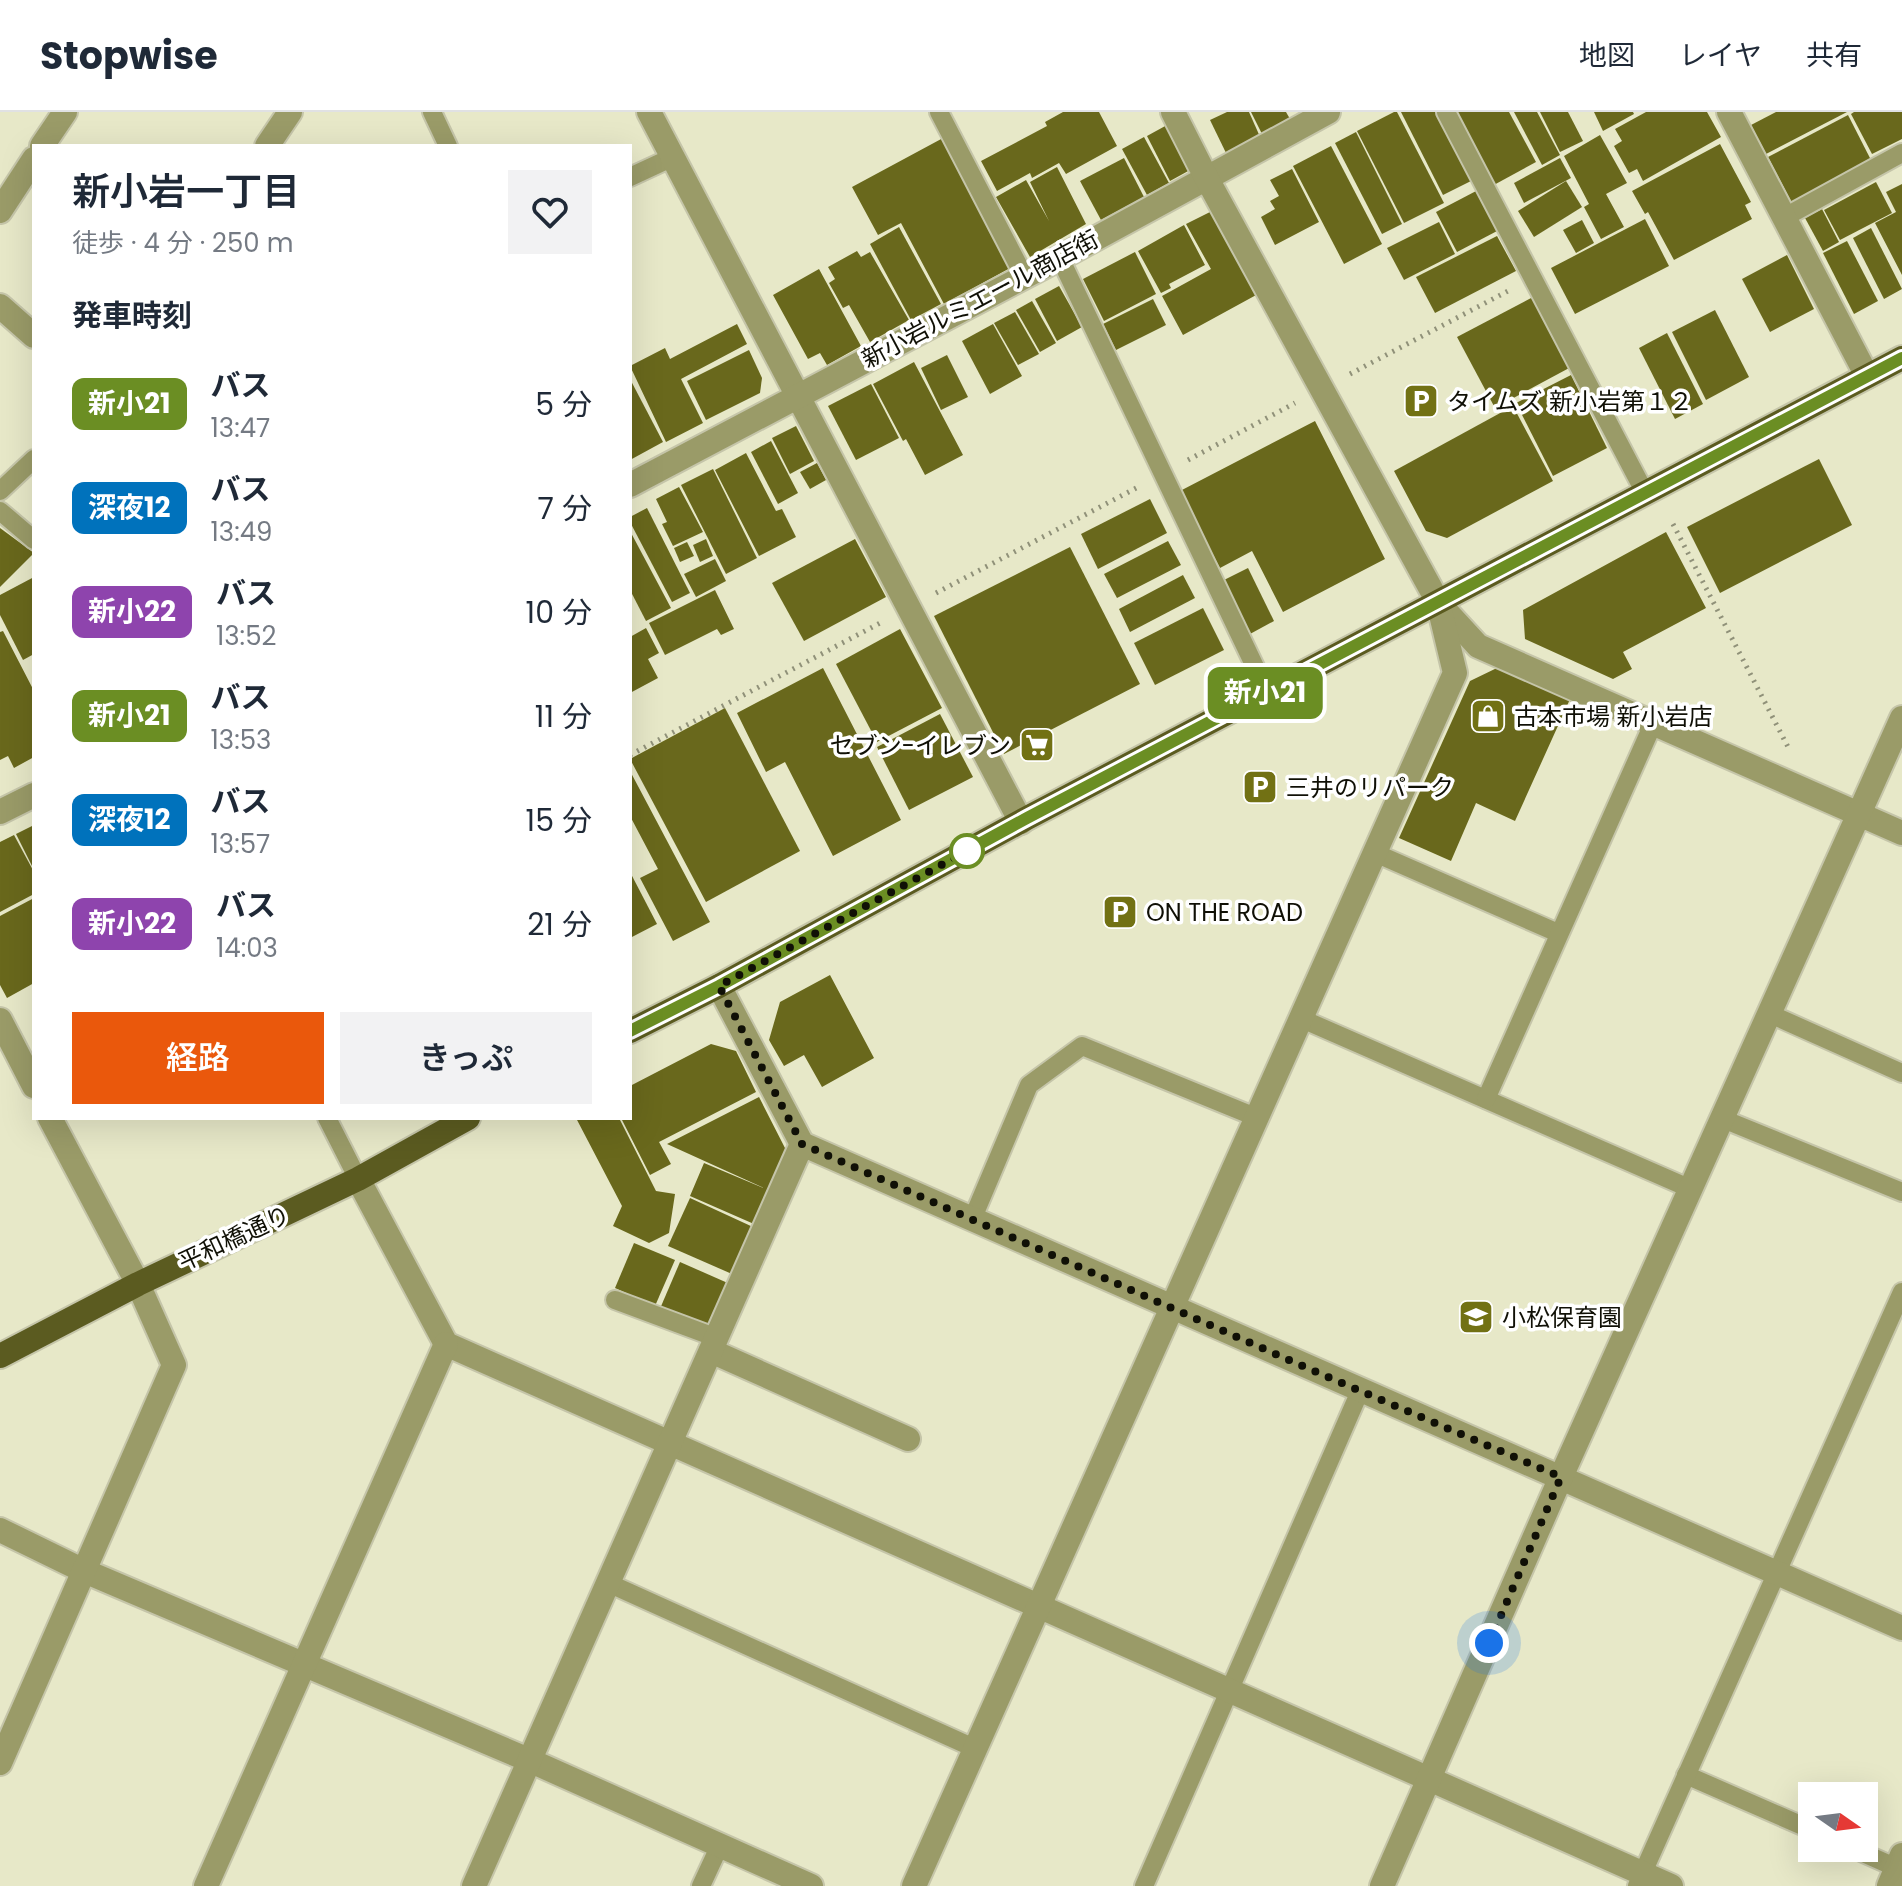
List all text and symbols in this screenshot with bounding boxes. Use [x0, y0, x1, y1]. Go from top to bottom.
text: Stopwise [40, 29, 218, 82]
text: 地図 [1579, 36, 1635, 75]
text: レイヤ [1679, 36, 1762, 75]
text: 共有 [1806, 36, 1862, 75]
text: 新小岩一丁目 [72, 165, 300, 218]
button: heart [508, 170, 592, 254]
street label: 新小岩ルミエール商店街 [856, 222, 1104, 376]
text: 徒歩 · 4 分 · 250 m [72, 225, 293, 261]
text: 発車時刻 [72, 294, 192, 337]
text: バス [211, 364, 271, 407]
parking icon: タイムズ 新小岩第１２ [1402, 382, 1440, 420]
text: 5 分 [535, 383, 592, 426]
text: 新小21 [88, 384, 171, 423]
place label: タイムズ 新小岩第１２ [1447, 385, 1693, 418]
text: 13:47 [211, 410, 270, 446]
text: バス [211, 468, 271, 511]
text: 7 分 [538, 487, 592, 530]
text: 深夜12 [88, 488, 171, 527]
text: 13:49 [211, 514, 272, 550]
text: バス [216, 572, 276, 615]
text: 10 分 [526, 591, 592, 634]
text: 新小22 [88, 592, 176, 631]
text: 13:52 [216, 618, 276, 654]
line badge: 新小21 [1209, 667, 1321, 719]
text: 新小21 [1224, 673, 1306, 712]
text: バス [211, 676, 271, 719]
text: 11 分 [535, 695, 592, 738]
text: 新小21 [88, 696, 171, 735]
shop icon: 古本市場 新小岩店 [1469, 697, 1507, 735]
place label: 古本市場 新小岩店 [1514, 700, 1712, 733]
text: 13:53 [211, 722, 271, 758]
supermarket icon: セブン-イレブン [1018, 726, 1056, 764]
place label: セブン-イレブン [830, 729, 1011, 762]
parking icon: 三井のリパーク [1241, 768, 1279, 806]
place label: 三井のリパーク [1286, 771, 1454, 804]
text: バス [211, 780, 271, 823]
text: 15 分 [526, 799, 592, 842]
text: 深夜12 [88, 800, 171, 839]
text: 13:57 [211, 826, 270, 862]
unlabelled marker [950, 834, 984, 868]
text: バス [216, 884, 276, 927]
parking icon: ON THE ROAD [1101, 893, 1139, 931]
place label: ON THE ROAD [1146, 896, 1303, 929]
text: 21 分 [527, 903, 592, 946]
text: 新小22 [88, 904, 176, 943]
text: 14:03 [216, 930, 278, 966]
button: 経路 [72, 1012, 324, 1104]
button: きっぷ [340, 1012, 592, 1104]
street label: 平和橋通り [173, 1198, 295, 1278]
school or university icon: 小松保育園 [1457, 1298, 1495, 1336]
place label: 小松保育園 [1502, 1301, 1622, 1334]
your location [1469, 1623, 1509, 1663]
north arrow [1798, 1782, 1878, 1862]
map controls [1798, 1782, 1878, 1862]

